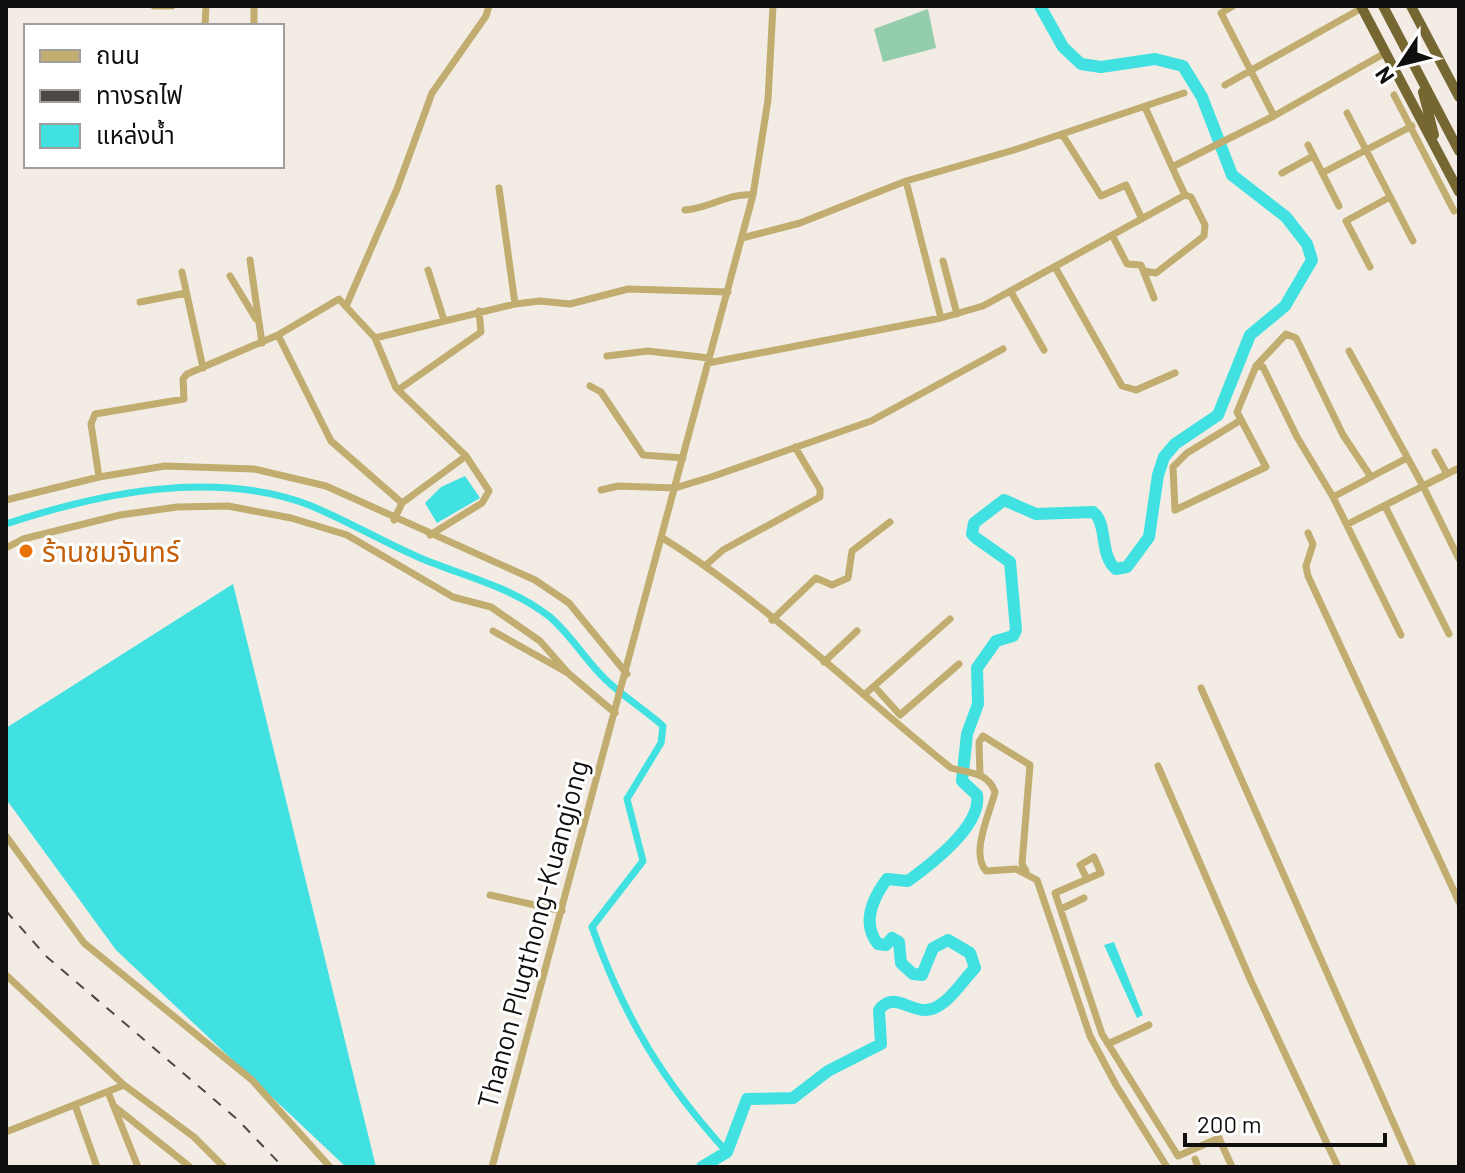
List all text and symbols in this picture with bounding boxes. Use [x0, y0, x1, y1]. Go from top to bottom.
legend [24, 24, 284, 168]
north arrow [1361, 24, 1441, 104]
text: ถนน [96, 40, 140, 69]
text: N [1369, 63, 1399, 89]
text: ทางรถไฟ [96, 80, 183, 109]
text: แหล่งน้ำ [96, 119, 175, 149]
place label: ร้านชมจันทร์ [42, 534, 181, 568]
marker: ร้านชมจันทร์ [17, 542, 35, 560]
street label: Thanon Plugthong-Kuangjong [469, 756, 595, 1112]
scale bar [1185, 1097, 1385, 1147]
text: 200 m [1197, 1109, 1262, 1138]

